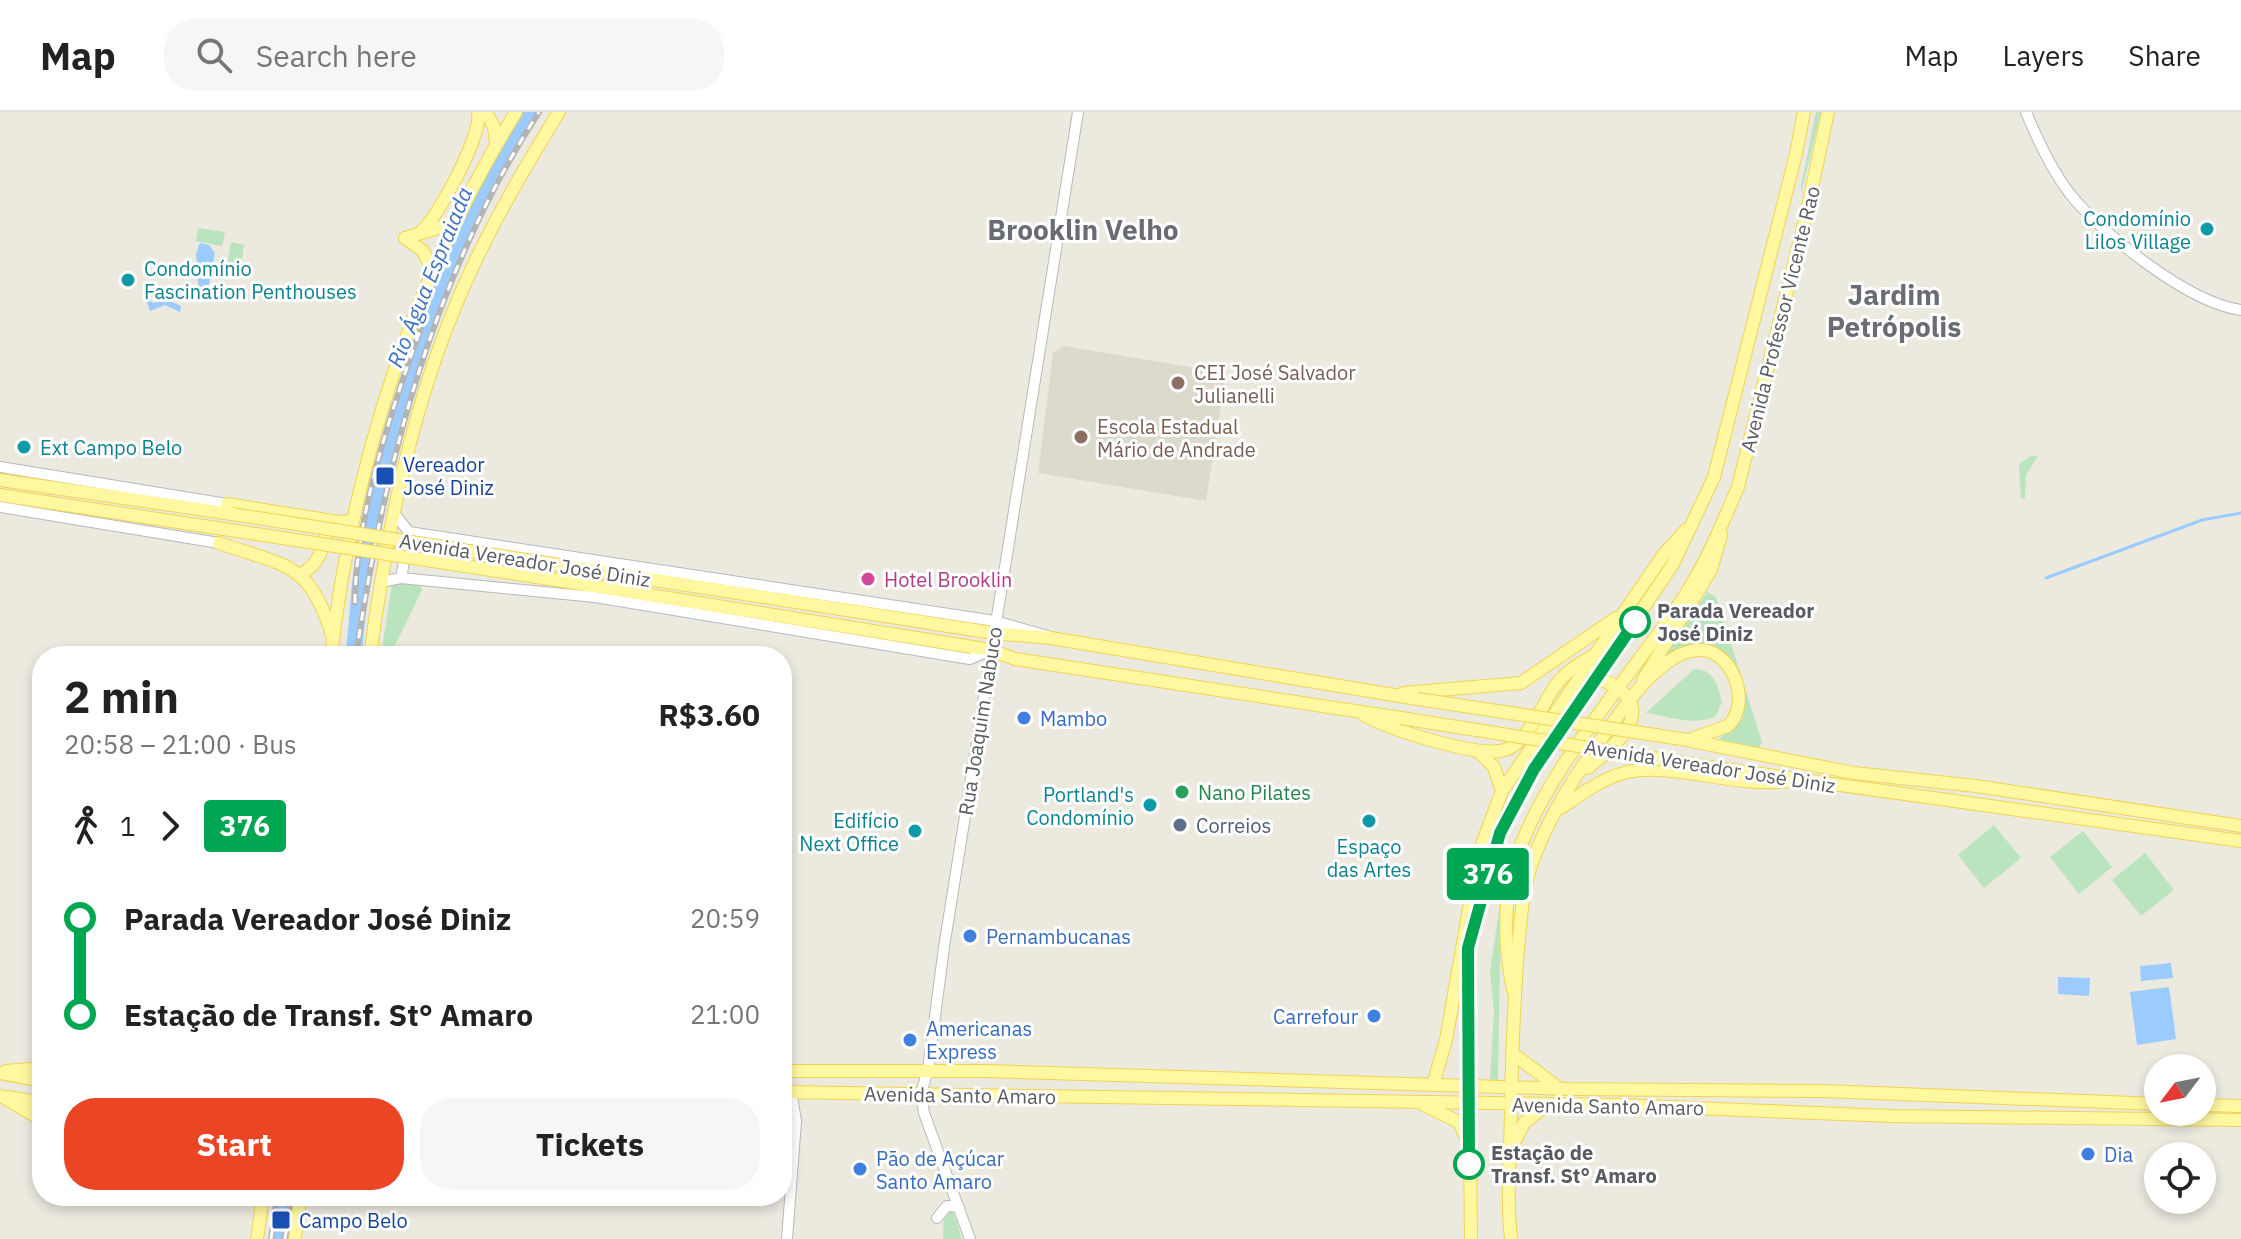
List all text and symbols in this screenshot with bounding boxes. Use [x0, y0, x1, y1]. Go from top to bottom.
search box [164, 19, 724, 91]
text: Map [40, 31, 116, 80]
icon: search [192, 33, 236, 77]
text: Search here [256, 36, 417, 75]
text: Map [1904, 37, 1958, 74]
text: Layers [2002, 37, 2084, 74]
text: Share [2128, 37, 2201, 74]
water label: Rio Água Espraiada [380, 182, 478, 372]
street label: Avenida Professor Vicente Rao [1734, 183, 1826, 455]
place label: Condomínio Lilos Village [2083, 205, 2191, 255]
district label: Brooklin Velho [987, 211, 1179, 248]
marker: Condomínio Lilos Village [2198, 220, 2216, 238]
place label: Condomínio Fascination Penthouses [144, 255, 357, 305]
marker: Condomínio Fascination Penthouses [119, 271, 137, 289]
district label: Jardim Petrópolis [1827, 276, 1961, 345]
place label: CEI José Salvador Julianelli [1194, 359, 1356, 409]
marker: CEI José Salvador Julianelli [1169, 374, 1187, 392]
place label: Escola Estadual Mário de Andrade [1097, 413, 1256, 463]
marker: Escola Estadual Mário de Andrade [1072, 428, 1090, 446]
place label: Ext Campo Belo [40, 434, 182, 461]
marker: Ext Campo Belo [15, 438, 33, 456]
place label: Vereador José Diniz [403, 451, 494, 501]
marker: Vereador José Diniz [374, 465, 396, 487]
street label: Avenida Vereador José Diniz [398, 527, 652, 593]
place label: Hotel Brooklin [884, 566, 1012, 593]
marker: Hotel Brooklin [859, 570, 877, 588]
place label: Parada Vereador José Diniz [1657, 597, 1814, 647]
marker: Parada Vereador José Diniz [1620, 607, 1650, 637]
street label: Rua Joaquim Nabuco [952, 625, 1008, 817]
text: 2 min [64, 668, 179, 725]
text: R$3.60 [658, 695, 760, 734]
place label: Mambo [1040, 705, 1107, 732]
marker: Mambo [1015, 709, 1033, 727]
text: 20:58 – 21:00 · Bus [64, 727, 297, 761]
street label: Avenida Vereador José Diniz [1583, 733, 1837, 799]
place label: Nano Pilates [1198, 779, 1311, 806]
place label: Portland's Condomínio [1026, 781, 1134, 831]
marker: Nano Pilates [1173, 783, 1191, 801]
marker: Portland's Condomínio [1141, 796, 1159, 814]
icon: walk [64, 804, 108, 848]
icon: forward [148, 804, 192, 848]
text: 376 [220, 807, 270, 844]
place label: Edifício Next Office [799, 807, 899, 857]
text: 1 [120, 809, 136, 843]
place label: Correios [1196, 812, 1271, 839]
marker: Espaço das Artes [1360, 812, 1378, 830]
marker: Correios [1171, 816, 1189, 834]
marker: Edifício Next Office [906, 822, 924, 840]
place label: Espaço das Artes [1327, 833, 1411, 883]
line badge: 376 [1442, 848, 1534, 900]
text: 376 [1463, 855, 1513, 892]
text: Parada Vereador José Diniz [124, 899, 511, 938]
text: 20:59 [690, 901, 760, 935]
place label: Pernambucanas [986, 923, 1131, 950]
marker: Pernambucanas [961, 927, 979, 945]
text: Estação de Transf. St° Amaro [124, 995, 533, 1034]
text: 21:00 [690, 997, 760, 1031]
place label: Carrefour [1273, 1003, 1358, 1030]
marker: Carrefour [1365, 1007, 1383, 1025]
place label: Americanas Express [926, 1015, 1032, 1065]
marker: Americanas Express [901, 1031, 919, 1049]
north arrow [2144, 1054, 2216, 1126]
map controls [2144, 1054, 2216, 1214]
street label: Avenida Santo Amaro [864, 1080, 1056, 1110]
street label: Avenida Santo Amaro [1512, 1091, 1704, 1121]
button: Start [64, 1098, 404, 1190]
button: Tickets [420, 1098, 760, 1190]
place label: Estação de Transf. St° Amaro [1491, 1139, 1657, 1189]
place label: Dia [2104, 1141, 2133, 1168]
button: locate [2144, 1142, 2216, 1214]
place label: Pão de Açúcar Santo Amaro [876, 1145, 1004, 1195]
marker: Dia [2079, 1145, 2097, 1163]
marker: Estação de Transf. St° Amaro [1454, 1149, 1484, 1179]
marker: Pão de Açúcar Santo Amaro [851, 1160, 869, 1178]
place label: Campo Belo [299, 1207, 408, 1234]
marker: Campo Belo [270, 1209, 292, 1231]

